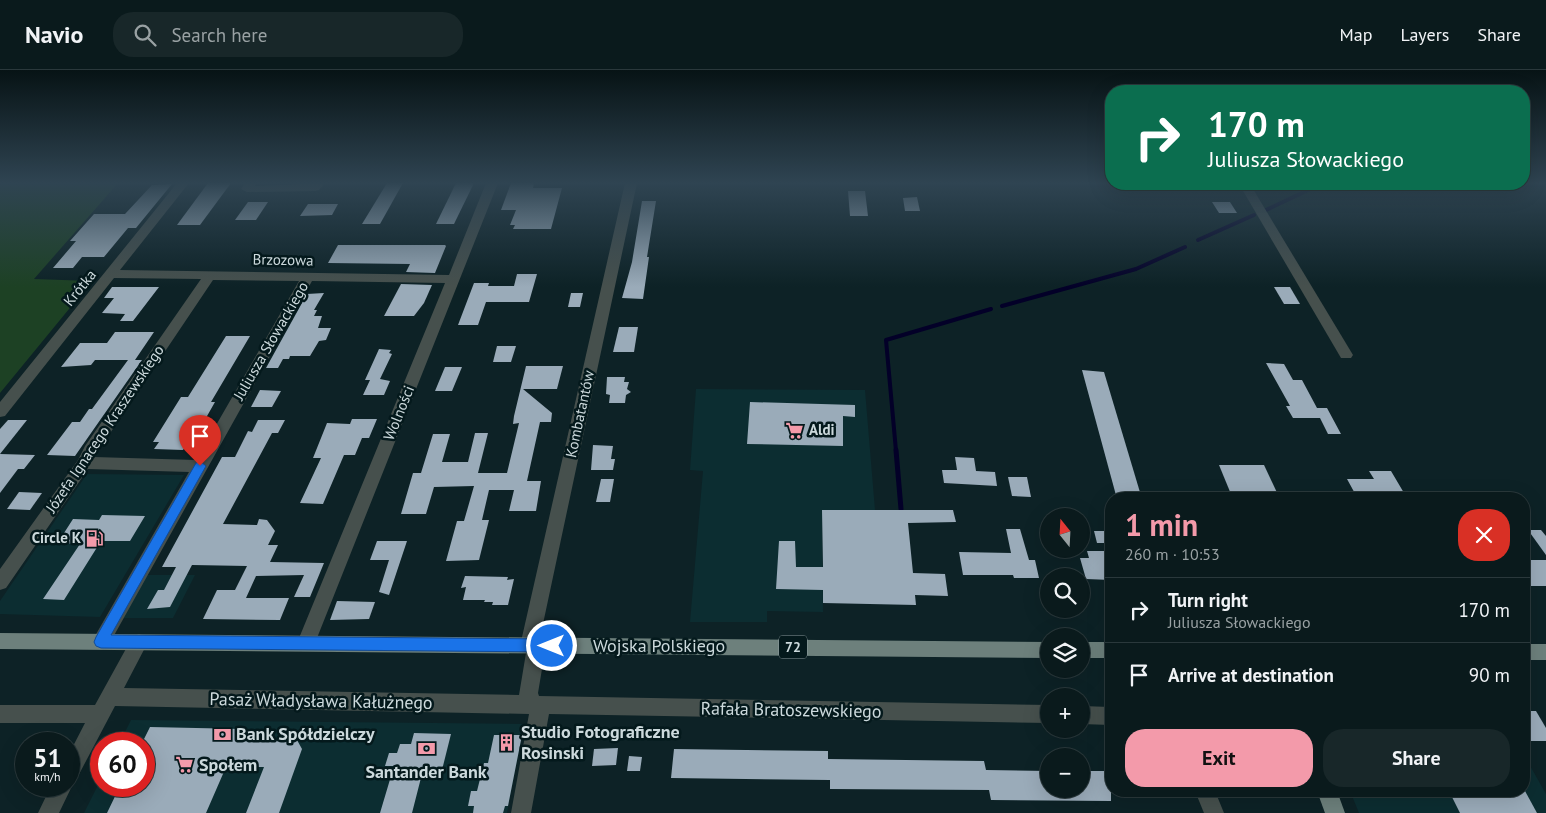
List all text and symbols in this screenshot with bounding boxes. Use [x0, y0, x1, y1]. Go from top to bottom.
search box [113, 12, 463, 57]
text: Navio [25, 19, 83, 50]
icon: search [131, 21, 159, 49]
text: Search here [171, 23, 267, 47]
text: Map [1340, 23, 1372, 46]
text: Layers [1400, 23, 1449, 46]
text: Share [1477, 23, 1521, 46]
text: 170 m [1208, 101, 1305, 147]
icon: right [1125, 105, 1190, 170]
text: Juliusza Słowackiego [1208, 145, 1404, 173]
street label: Brzozowa [252, 249, 314, 270]
street label: Krótka [59, 266, 100, 310]
street label: Juliusza Słowackiego [228, 278, 312, 404]
street label: Józefa Ignacego Kraszewskiego [41, 341, 168, 517]
street label: Kombatantów [561, 369, 598, 459]
street label: Wolności [379, 383, 418, 443]
pin [179, 415, 221, 466]
supermarket icon: Aldi [785, 420, 805, 440]
place label: Aldi [809, 420, 835, 439]
icon: arrive [186, 422, 214, 450]
text: 1 min [1125, 505, 1198, 544]
north arrow [1040, 508, 1090, 558]
map controls [1040, 508, 1090, 798]
button: close [1458, 509, 1510, 561]
place label: Circle K [32, 528, 82, 547]
fuel station icon: Circle K [85, 528, 105, 548]
text: 260 m · 10:53 [1125, 544, 1220, 564]
button: search [1040, 568, 1090, 618]
text: Turn right [1168, 588, 1248, 612]
icon: right [1125, 596, 1153, 624]
text: 170 m [1458, 598, 1510, 622]
text: Juliusza Słowackiego [1168, 612, 1311, 632]
position arrow [525, 619, 577, 671]
button: layers [1040, 628, 1090, 678]
street label: Wojska Polskiego [593, 634, 725, 657]
road number: 72 [779, 636, 807, 658]
icon: arrive [1125, 661, 1153, 689]
text: Arrive at destination [1168, 663, 1334, 687]
text: 90 m [1469, 663, 1510, 687]
street label: Pasaż Władysława Kałużnego [209, 687, 433, 714]
button: + [1040, 688, 1090, 738]
street label: Rafała Bratoszewskiego [700, 696, 882, 723]
place label: Studio Fotograficzne Rosinski [521, 720, 680, 764]
place label: Bank Spółdzielczy [236, 722, 375, 745]
bank icon: Bank Spółdzielczy [212, 724, 232, 744]
button: Exit [1125, 729, 1313, 787]
button: Share [1323, 729, 1510, 787]
speed limit sign: 60 [90, 732, 155, 797]
building icon: Studio Fotograficzne Rosinski [497, 732, 517, 752]
bank icon: Santander Bank [416, 739, 436, 759]
text: 51 [33, 742, 62, 774]
button: − [1040, 748, 1090, 798]
place label: Społem [199, 753, 257, 776]
supermarket icon: Społem [175, 755, 195, 775]
place label: Santander Bank [365, 760, 487, 783]
text: km/h [34, 769, 61, 784]

